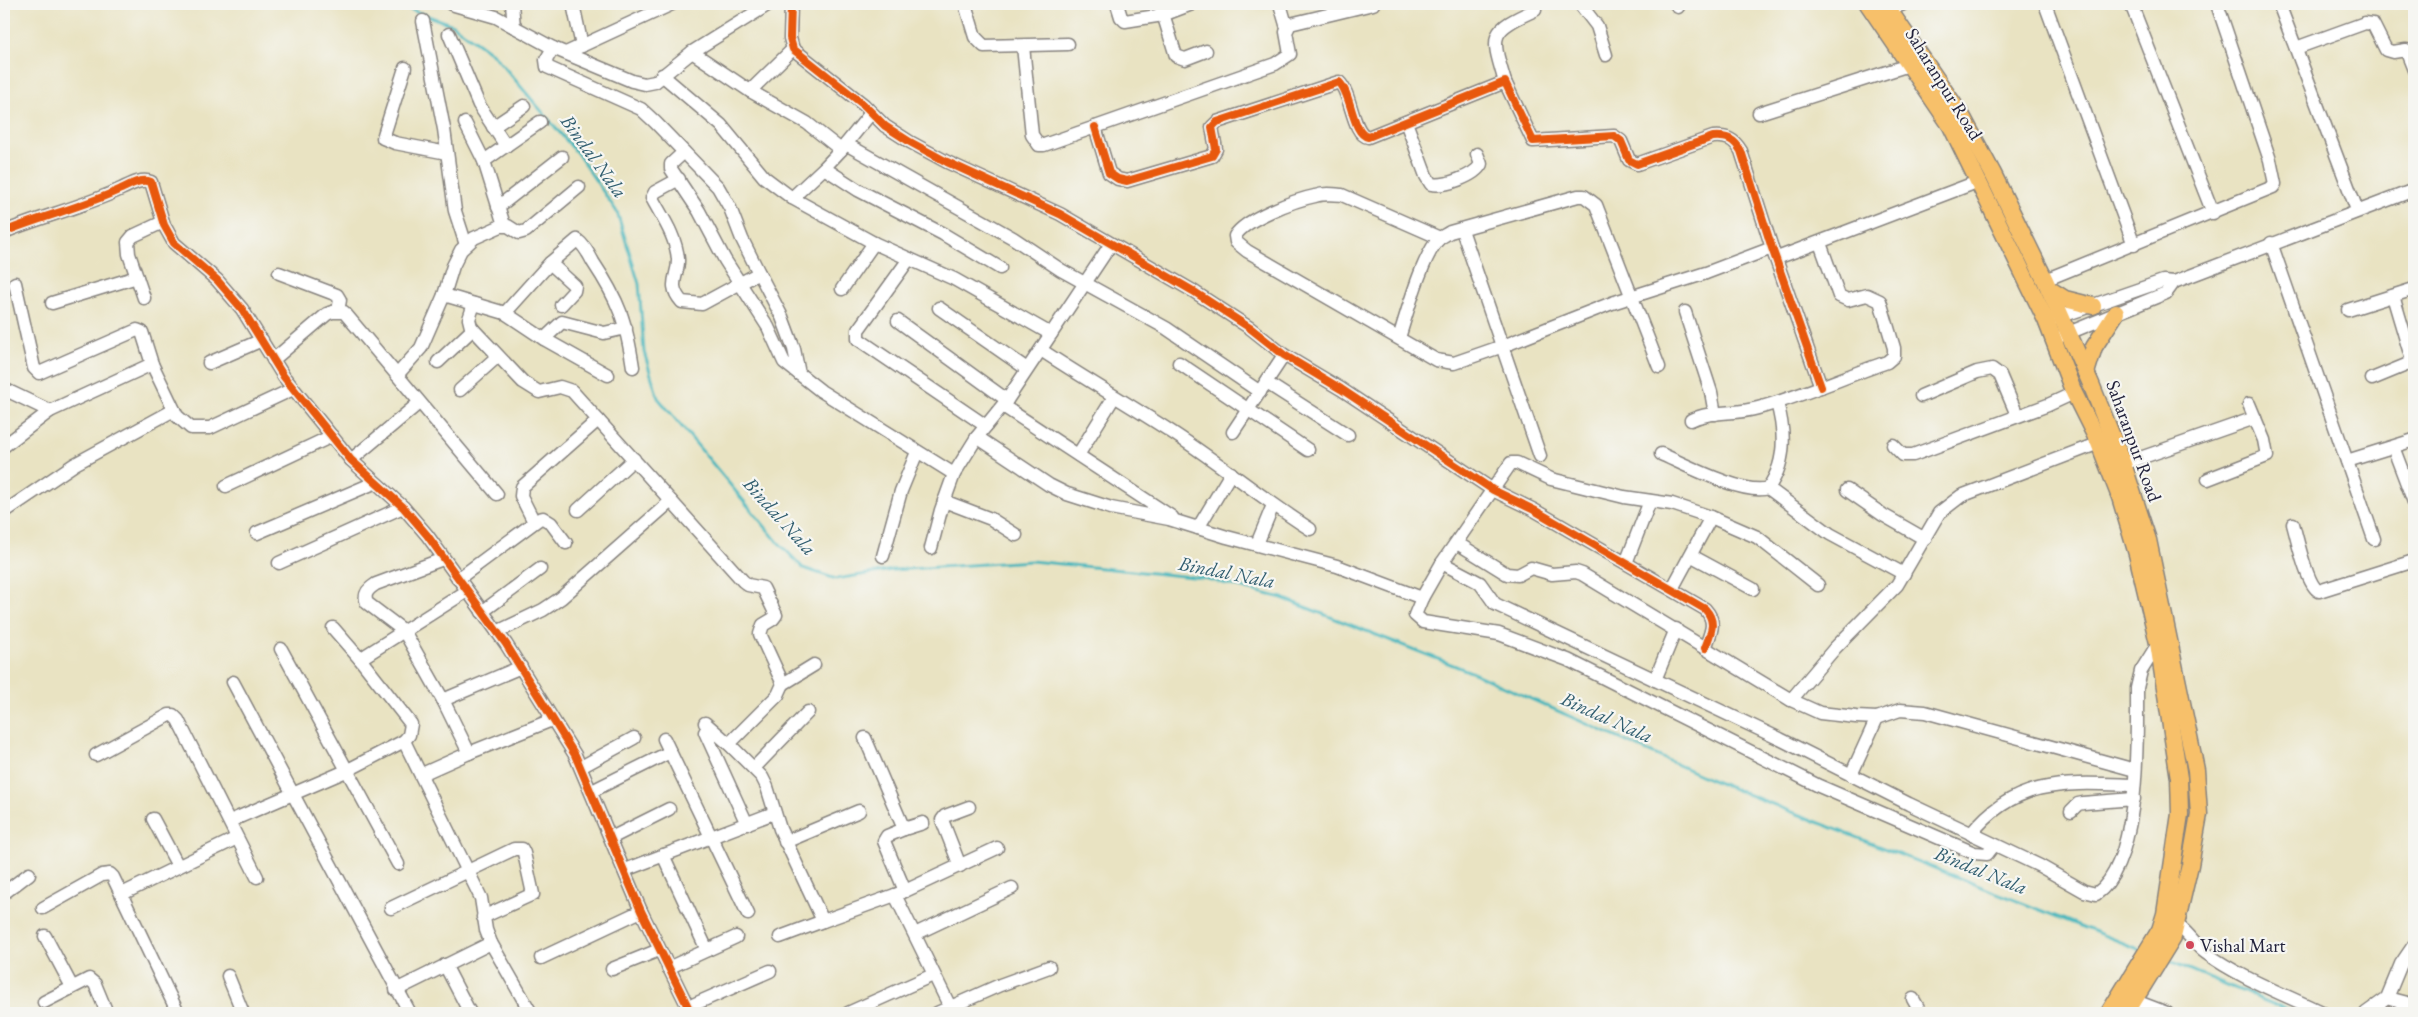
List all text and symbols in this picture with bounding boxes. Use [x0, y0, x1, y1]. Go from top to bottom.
street label: Saharanpur Road [1900, 23, 1989, 145]
water label: Bindal Nala [554, 108, 633, 203]
street label: Saharanpur Road [2100, 377, 2168, 506]
water label: Bindal Nala [737, 470, 822, 561]
water label: Bindal Nala [1176, 550, 1277, 594]
water label: Bindal Nala [1556, 685, 1657, 749]
water label: Bindal Nala [1930, 839, 2031, 900]
place label: Vishal Mart [2200, 933, 2286, 958]
marker: Vishal Mart [2184, 939, 2196, 951]

